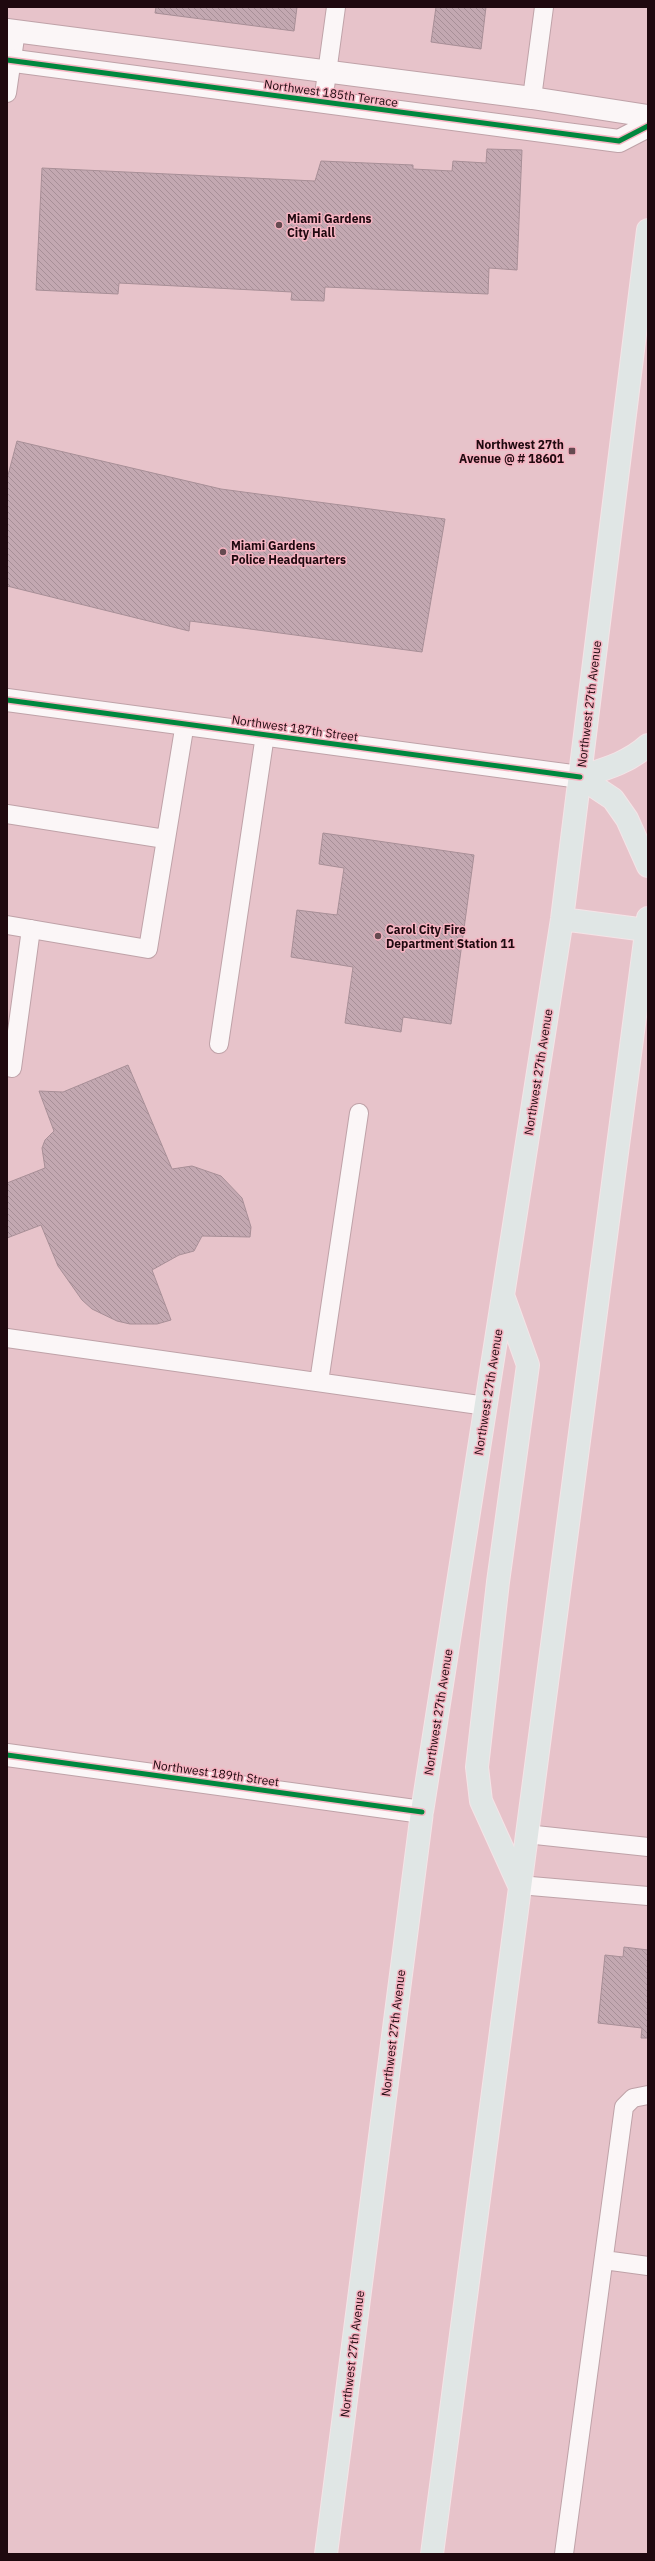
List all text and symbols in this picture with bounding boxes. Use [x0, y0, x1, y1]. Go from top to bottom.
street label: Northwest 185th Terrace [263, 76, 399, 110]
place label: Miami Gardens City Hall [287, 211, 372, 240]
marker: Miami Gardens City Hall [274, 220, 284, 230]
place label: Northwest 27th Avenue @ # 18601 [459, 437, 564, 466]
marker: Northwest 27th Avenue @ # 18601 [567, 446, 577, 456]
place label: Miami Gardens Police Headquarters [231, 538, 346, 567]
marker: Miami Gardens Police Headquarters [218, 547, 228, 557]
street label: Northwest 27th Avenue [574, 639, 604, 768]
street label: Northwest 187th Street [231, 712, 359, 744]
place label: Carol City Fire Department Station 11 [386, 922, 515, 951]
marker: Carol City Fire Department Station 11 [373, 931, 383, 941]
street label: Northwest 27th Avenue [521, 1007, 555, 1136]
street label: Northwest 27th Avenue [471, 1327, 505, 1456]
street label: Northwest 27th Avenue [421, 1647, 455, 1776]
street label: Northwest 189th Street [152, 1757, 280, 1789]
street label: Northwest 27th Avenue [378, 1968, 408, 2097]
street label: Northwest 27th Avenue [337, 2289, 367, 2418]

